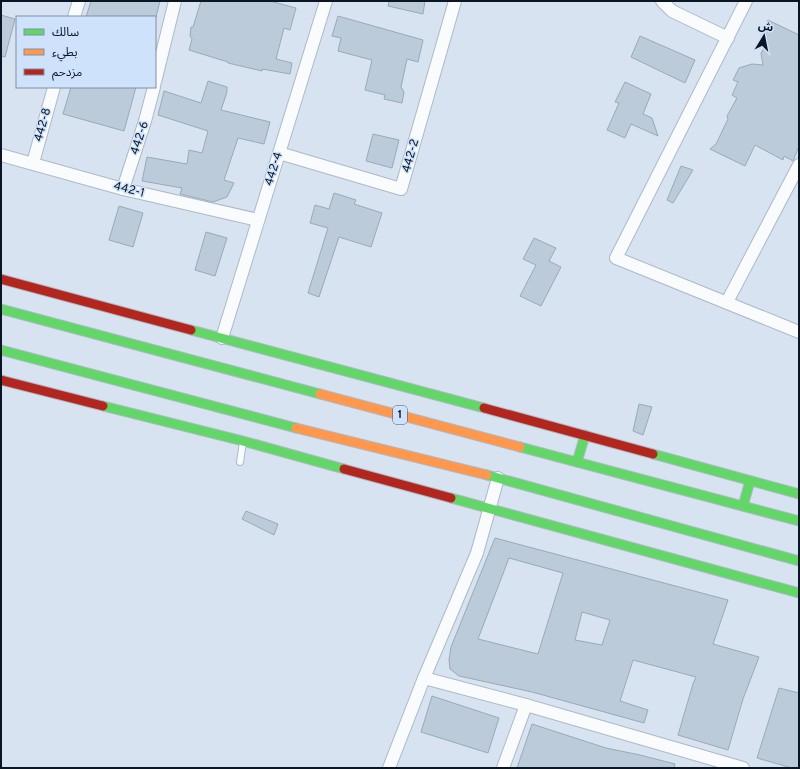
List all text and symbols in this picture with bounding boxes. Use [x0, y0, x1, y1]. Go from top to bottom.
legend [16, 16, 156, 88]
north arrow [744, 16, 784, 56]
text: ش [757, 19, 774, 35]
text: سالك [52, 25, 79, 41]
text: بطيء [52, 45, 78, 62]
text: مزدحم [52, 65, 82, 81]
street label: 442-8 [31, 106, 55, 144]
street label: 442-6 [127, 119, 153, 157]
street label: 442-2 [399, 137, 423, 175]
street label: 442-4 [261, 150, 287, 188]
street label: 442-1 [112, 178, 146, 202]
road number: 1 [393, 406, 407, 424]

